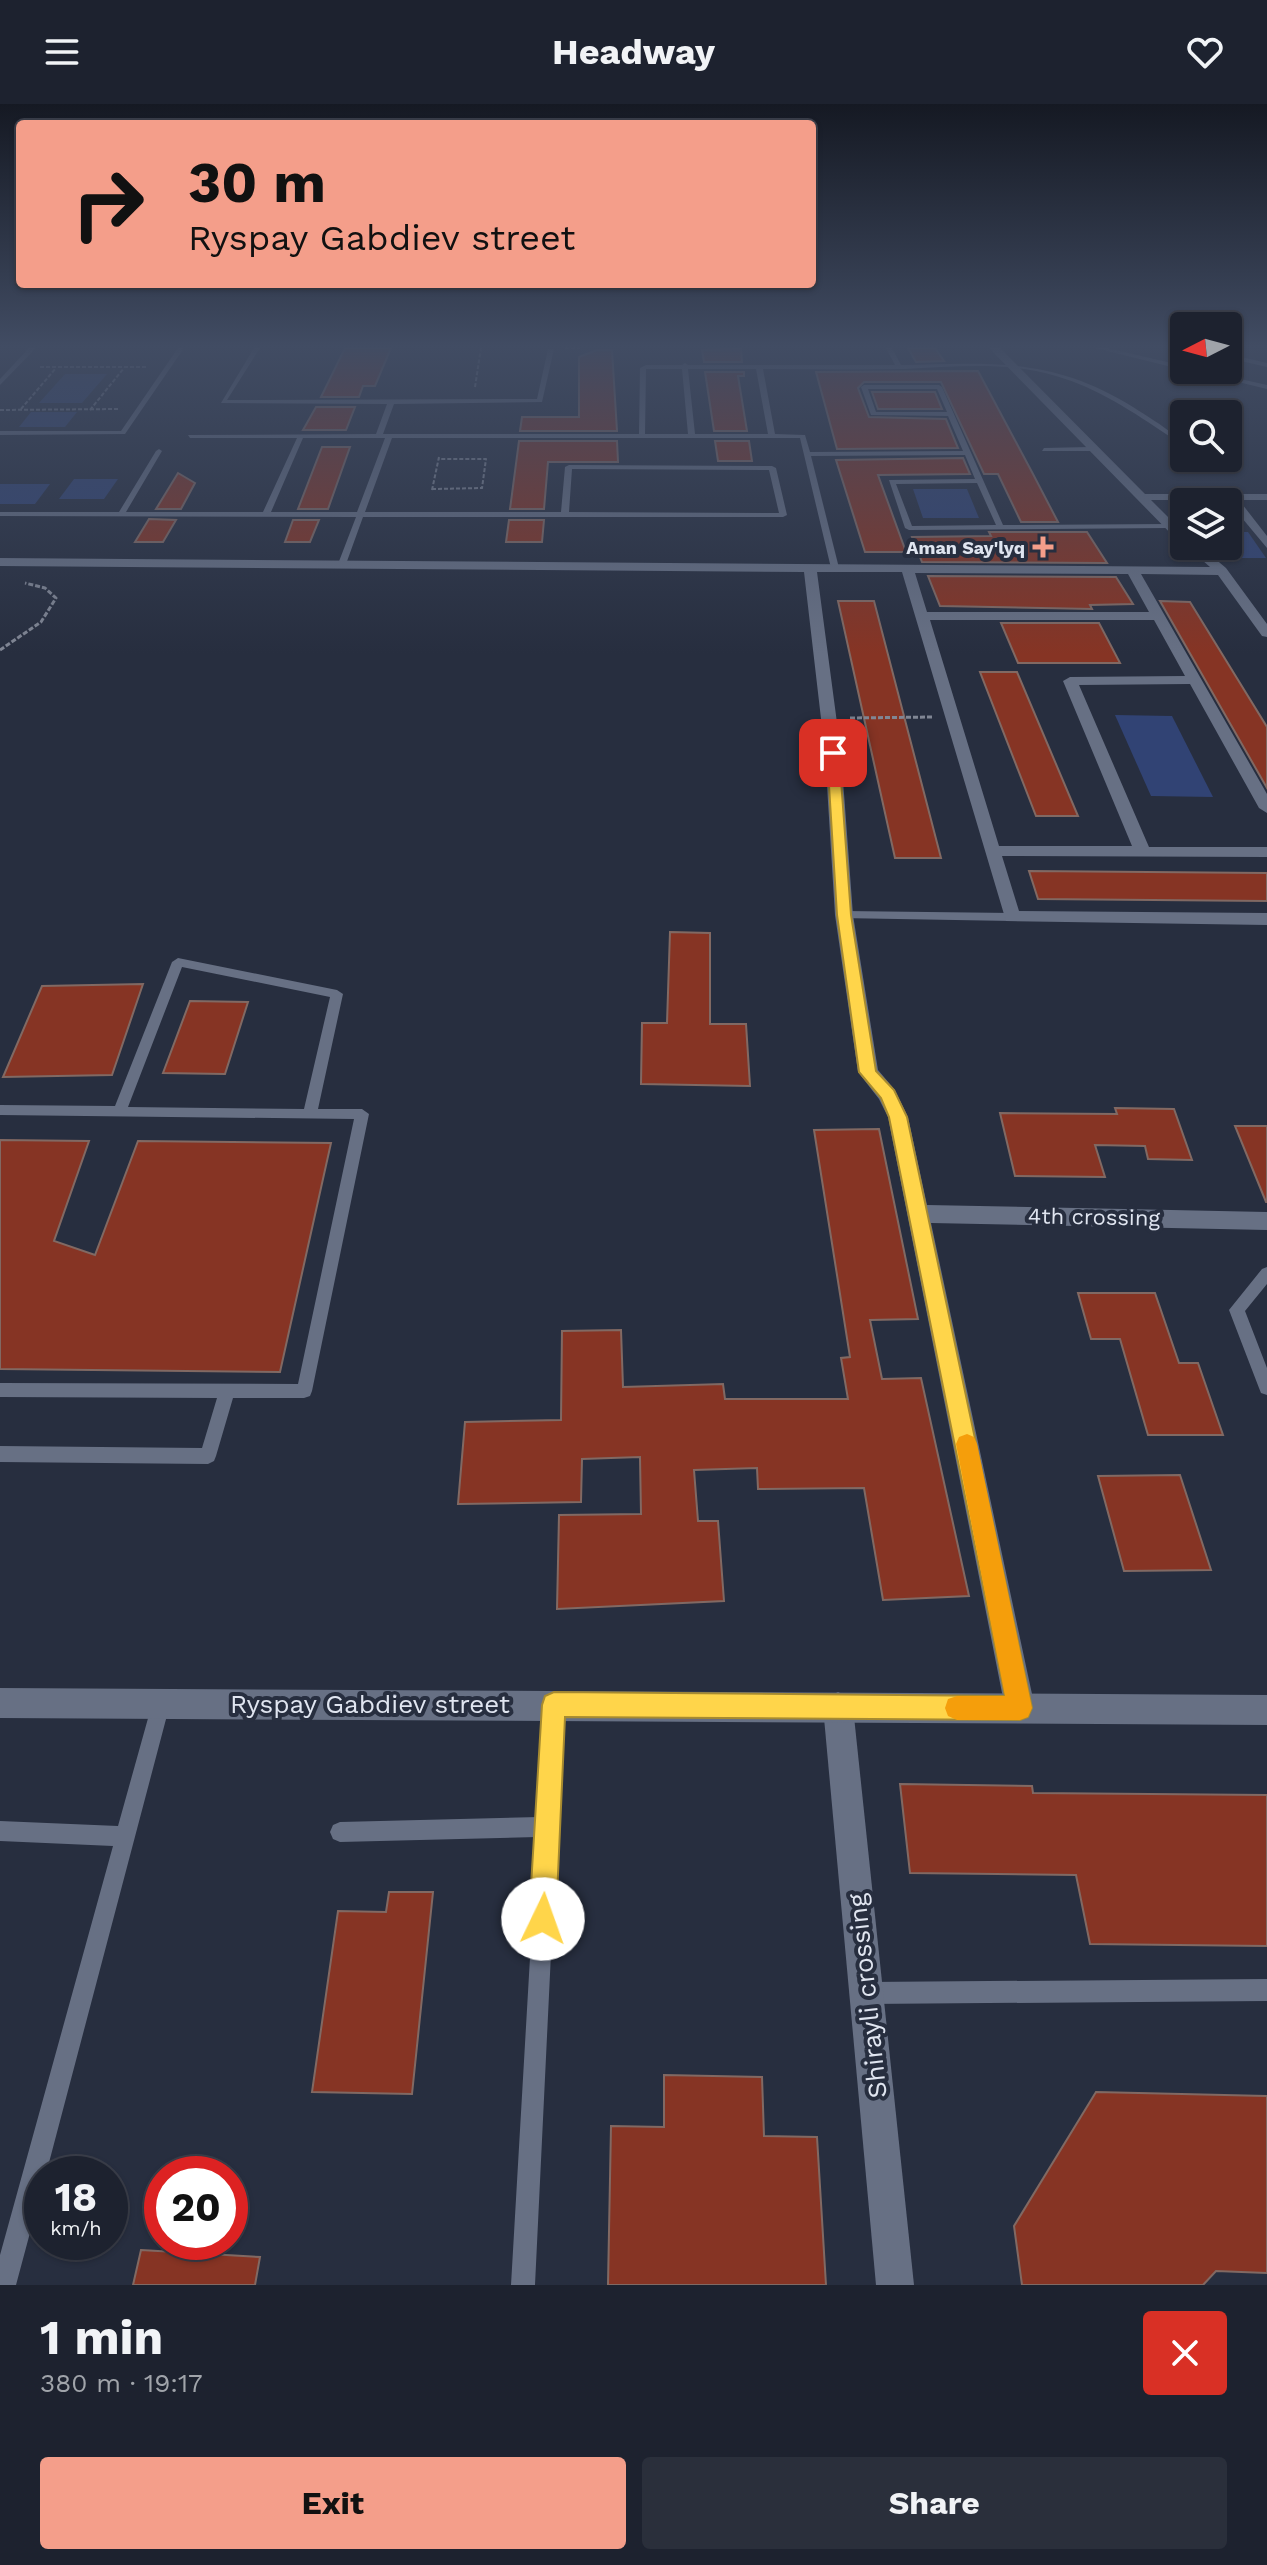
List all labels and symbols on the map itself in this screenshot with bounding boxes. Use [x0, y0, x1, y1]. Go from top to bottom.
north arrow [1170, 312, 1242, 384]
marker: Aman Say'lyq [1032, 536, 1054, 558]
place label: Aman Say'lyq [906, 537, 1025, 558]
pin [799, 719, 867, 787]
street label: 4th crossing [1028, 1203, 1161, 1231]
street label: Ryspay Gabdiev street [230, 1689, 510, 1719]
position arrow [501, 1877, 585, 1961]
street label: Shirayli crossing [841, 1892, 893, 2100]
speed limit sign: 20 [144, 2156, 248, 2260]

